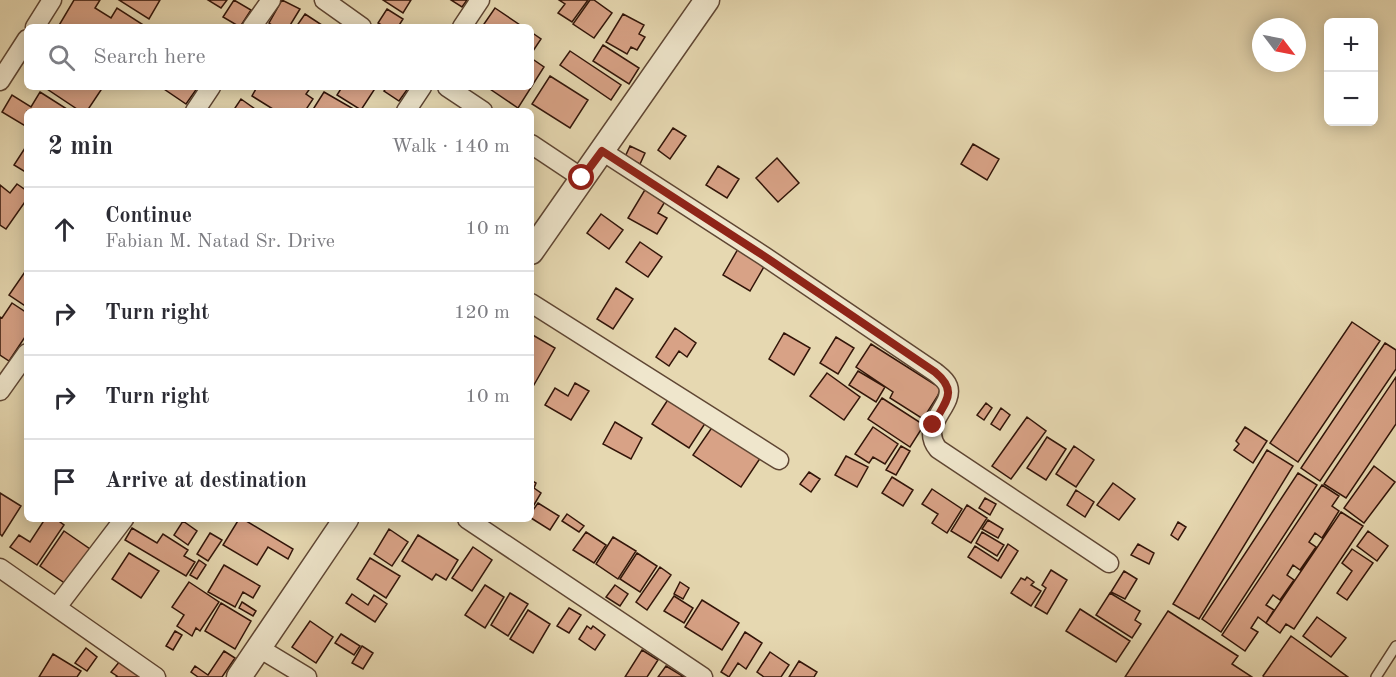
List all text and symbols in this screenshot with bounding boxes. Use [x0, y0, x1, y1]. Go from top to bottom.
north arrow [1252, 18, 1306, 72]
map controls [1324, 18, 1378, 126]
button: + [1324, 18, 1378, 72]
search box [24, 24, 534, 90]
icon: search [45, 41, 78, 74]
text: Search here [93, 46, 206, 68]
button: − [1324, 72, 1378, 126]
text: 2 min [48, 134, 113, 160]
text: Walk · 140 m [391, 137, 510, 157]
route start [568, 164, 594, 190]
text: Continue [105, 205, 192, 227]
icon: ahead [48, 213, 81, 246]
text: 10 m [465, 219, 510, 239]
text: Fabian M. Natad Sr. Drive [105, 232, 335, 252]
icon: right [48, 297, 81, 330]
text: Turn right [105, 302, 209, 324]
text: 120 m [454, 303, 510, 323]
icon: right [48, 381, 81, 414]
text: Turn right [105, 386, 209, 408]
text: 10 m [465, 387, 510, 407]
route end [919, 411, 945, 437]
icon: arrive [48, 465, 81, 498]
text: Arrive at destination [105, 470, 307, 492]

